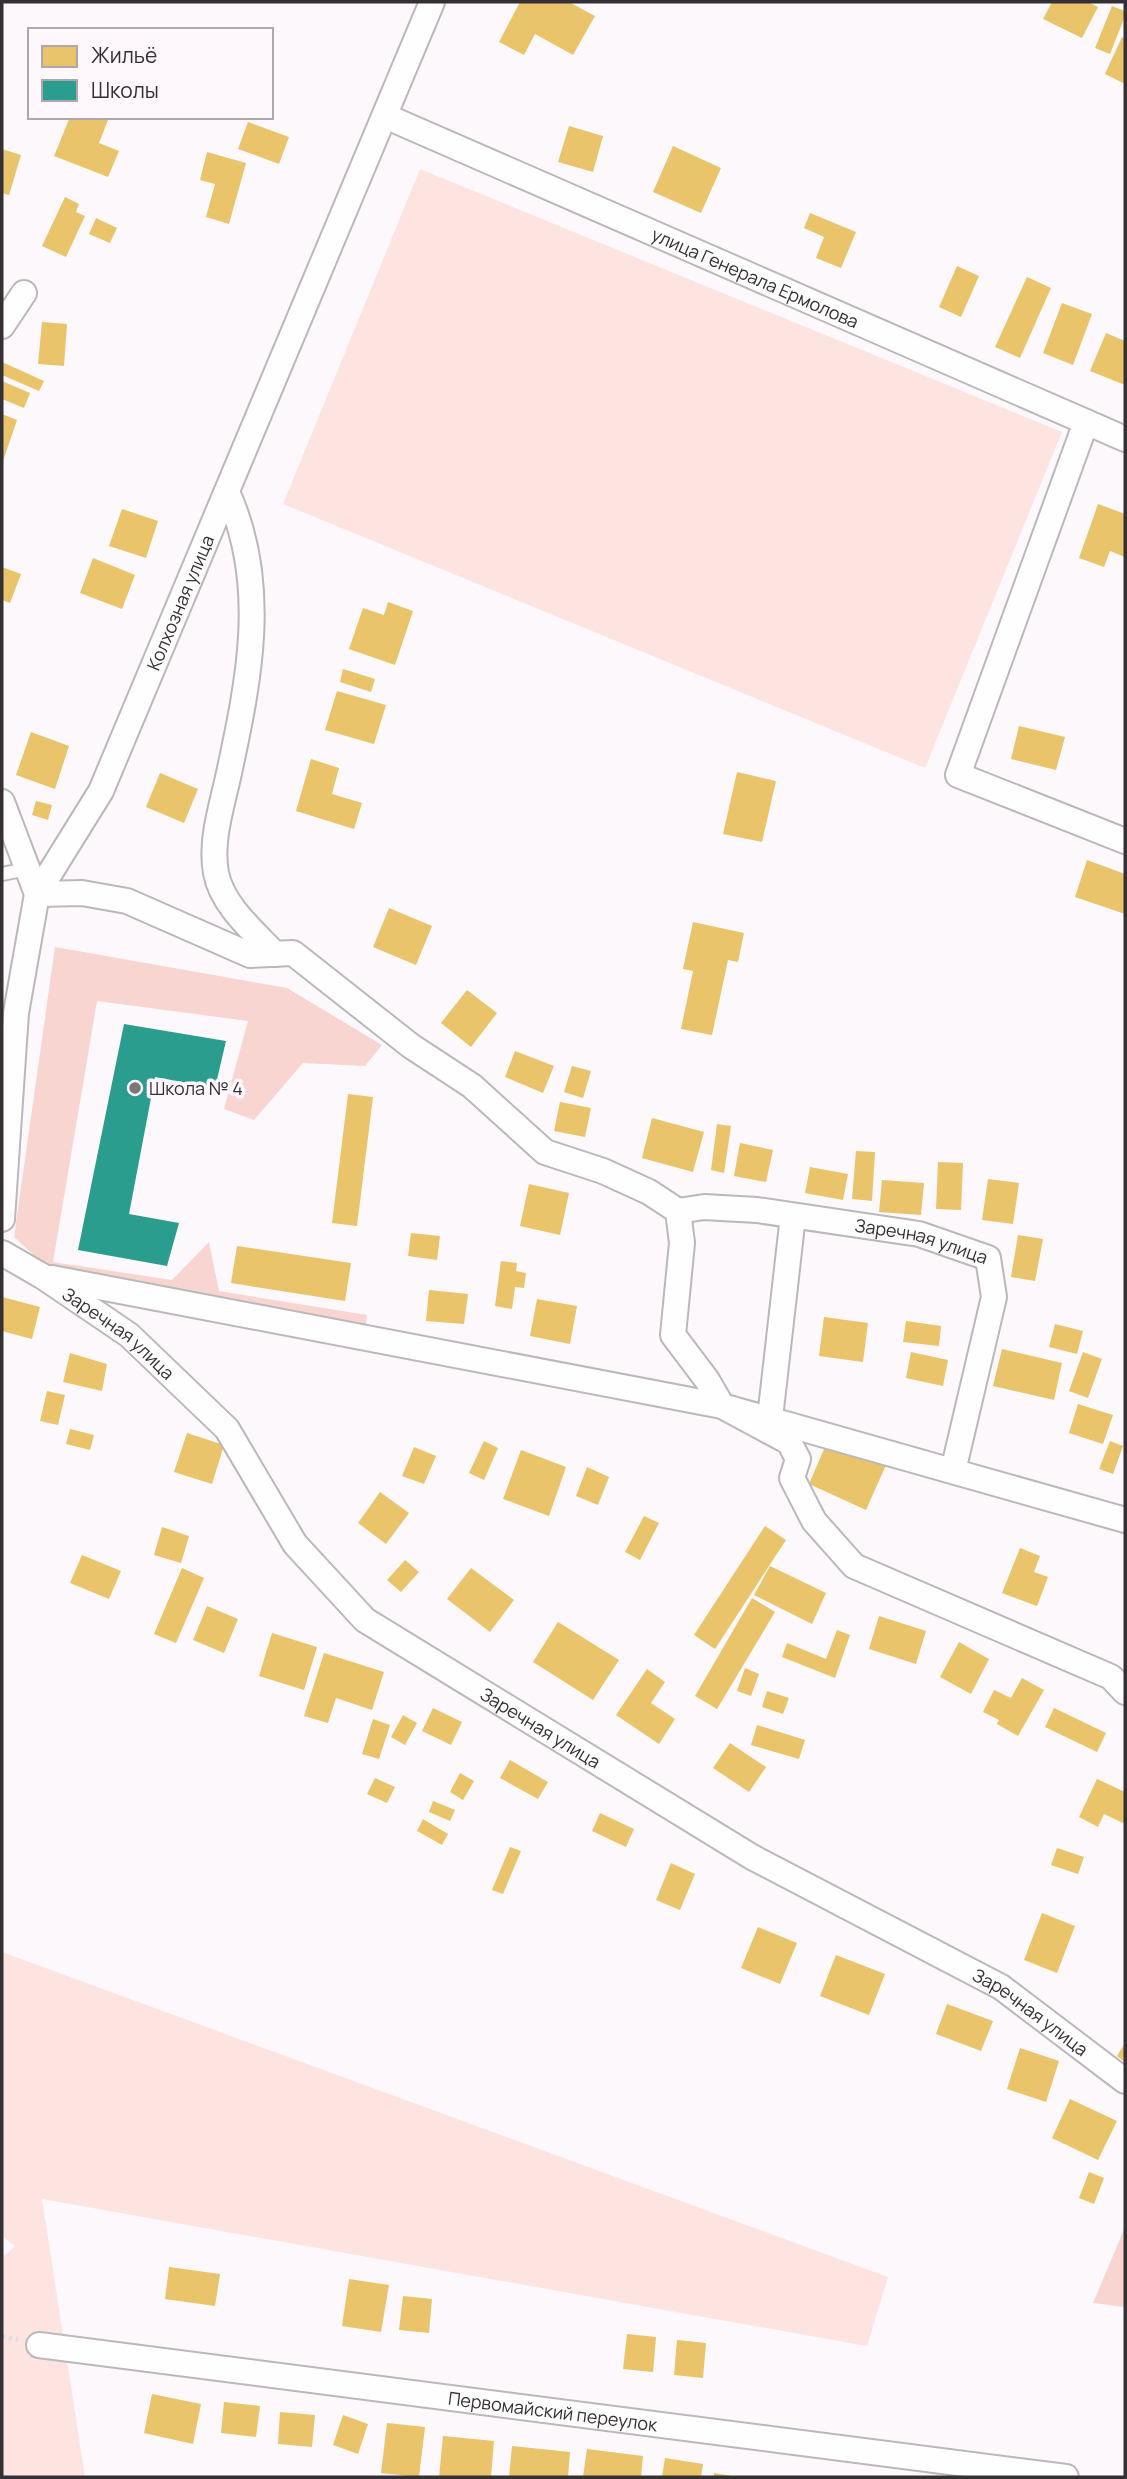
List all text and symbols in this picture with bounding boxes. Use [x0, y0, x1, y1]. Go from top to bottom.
legend [28, 28, 273, 119]
text: Жильё [91, 41, 157, 69]
text: Школы [91, 76, 159, 104]
street label: улица Генерала Ермолова [648, 222, 863, 333]
street label: Колхозная улица [141, 531, 219, 674]
place label: Школа № 4 [149, 1076, 243, 1100]
marker: Школа № 4 [127, 1080, 143, 1096]
street label: Заречная улица [853, 1213, 991, 1269]
street label: Заречная улица [58, 1281, 180, 1385]
street label: Заречная улица [476, 1682, 605, 1774]
street label: Заречная улица [969, 1962, 1093, 2061]
street label: Первомайский переулок [447, 2386, 660, 2436]

